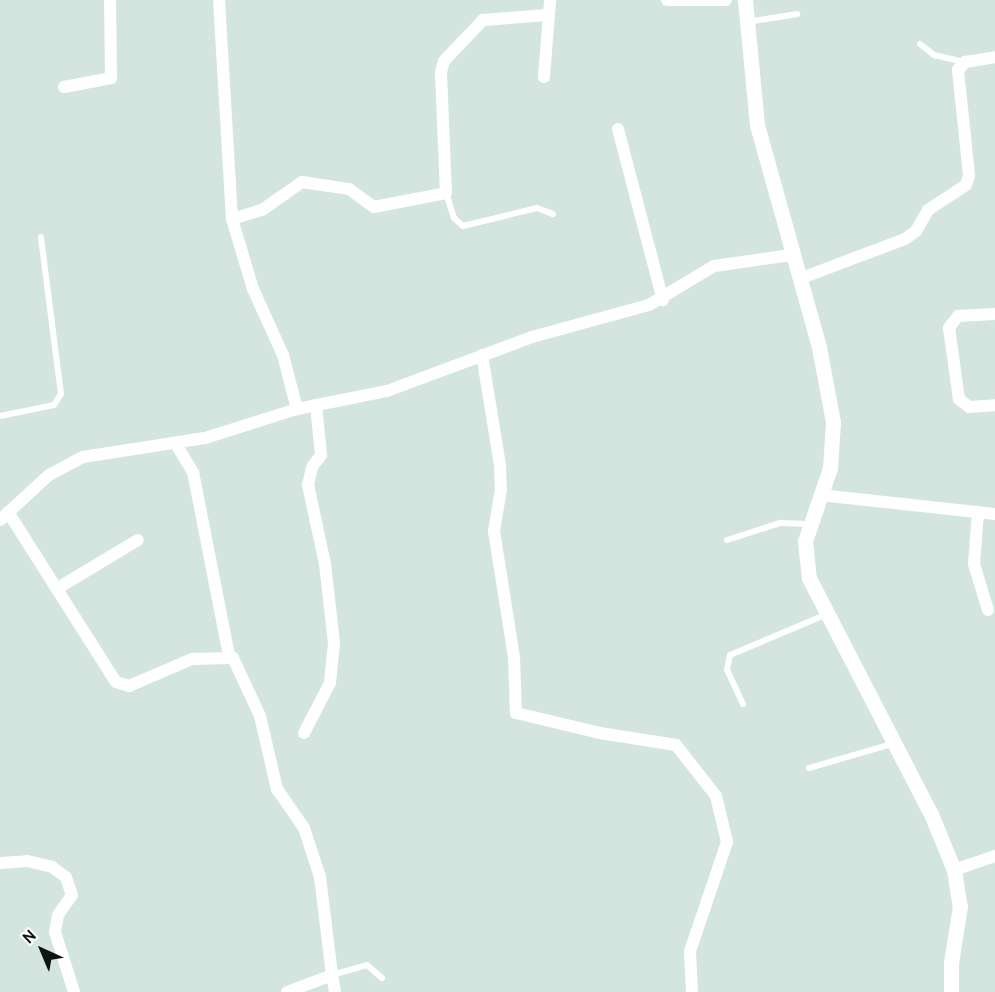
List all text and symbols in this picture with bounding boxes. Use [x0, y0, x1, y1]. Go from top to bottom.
north arrow [12, 920, 72, 980]
text: N [18, 926, 40, 947]

